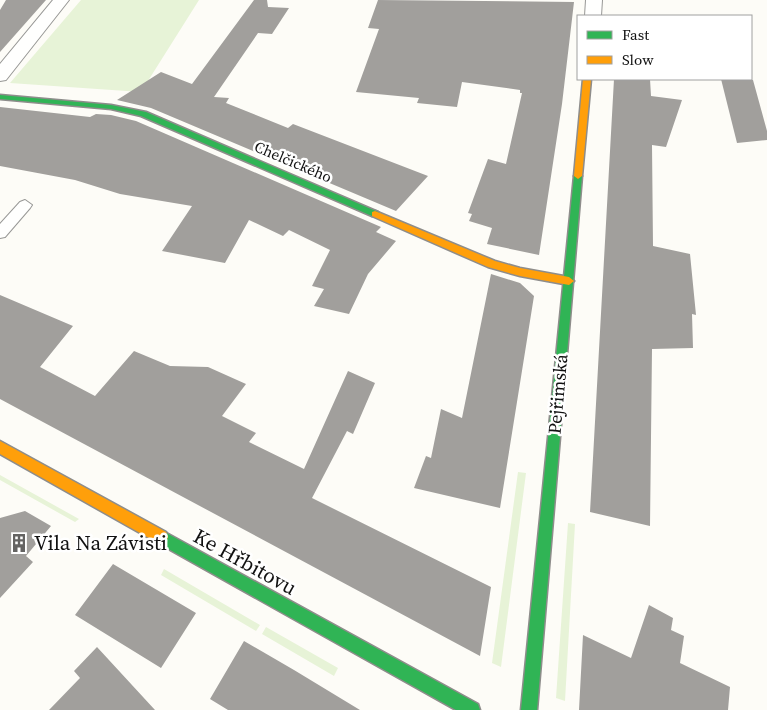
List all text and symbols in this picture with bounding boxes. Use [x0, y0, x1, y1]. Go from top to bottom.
legend [577, 15, 752, 80]
text: Fast [622, 24, 649, 45]
text: Slow [622, 49, 654, 70]
street label: Chelčického [251, 136, 335, 187]
street label: Pejřimská [542, 352, 574, 435]
street label: Ke Hřbitovu [188, 521, 302, 602]
place label: Vila Na Závisti [34, 528, 167, 557]
building icon: Vila Na Závisti [8, 532, 30, 554]

